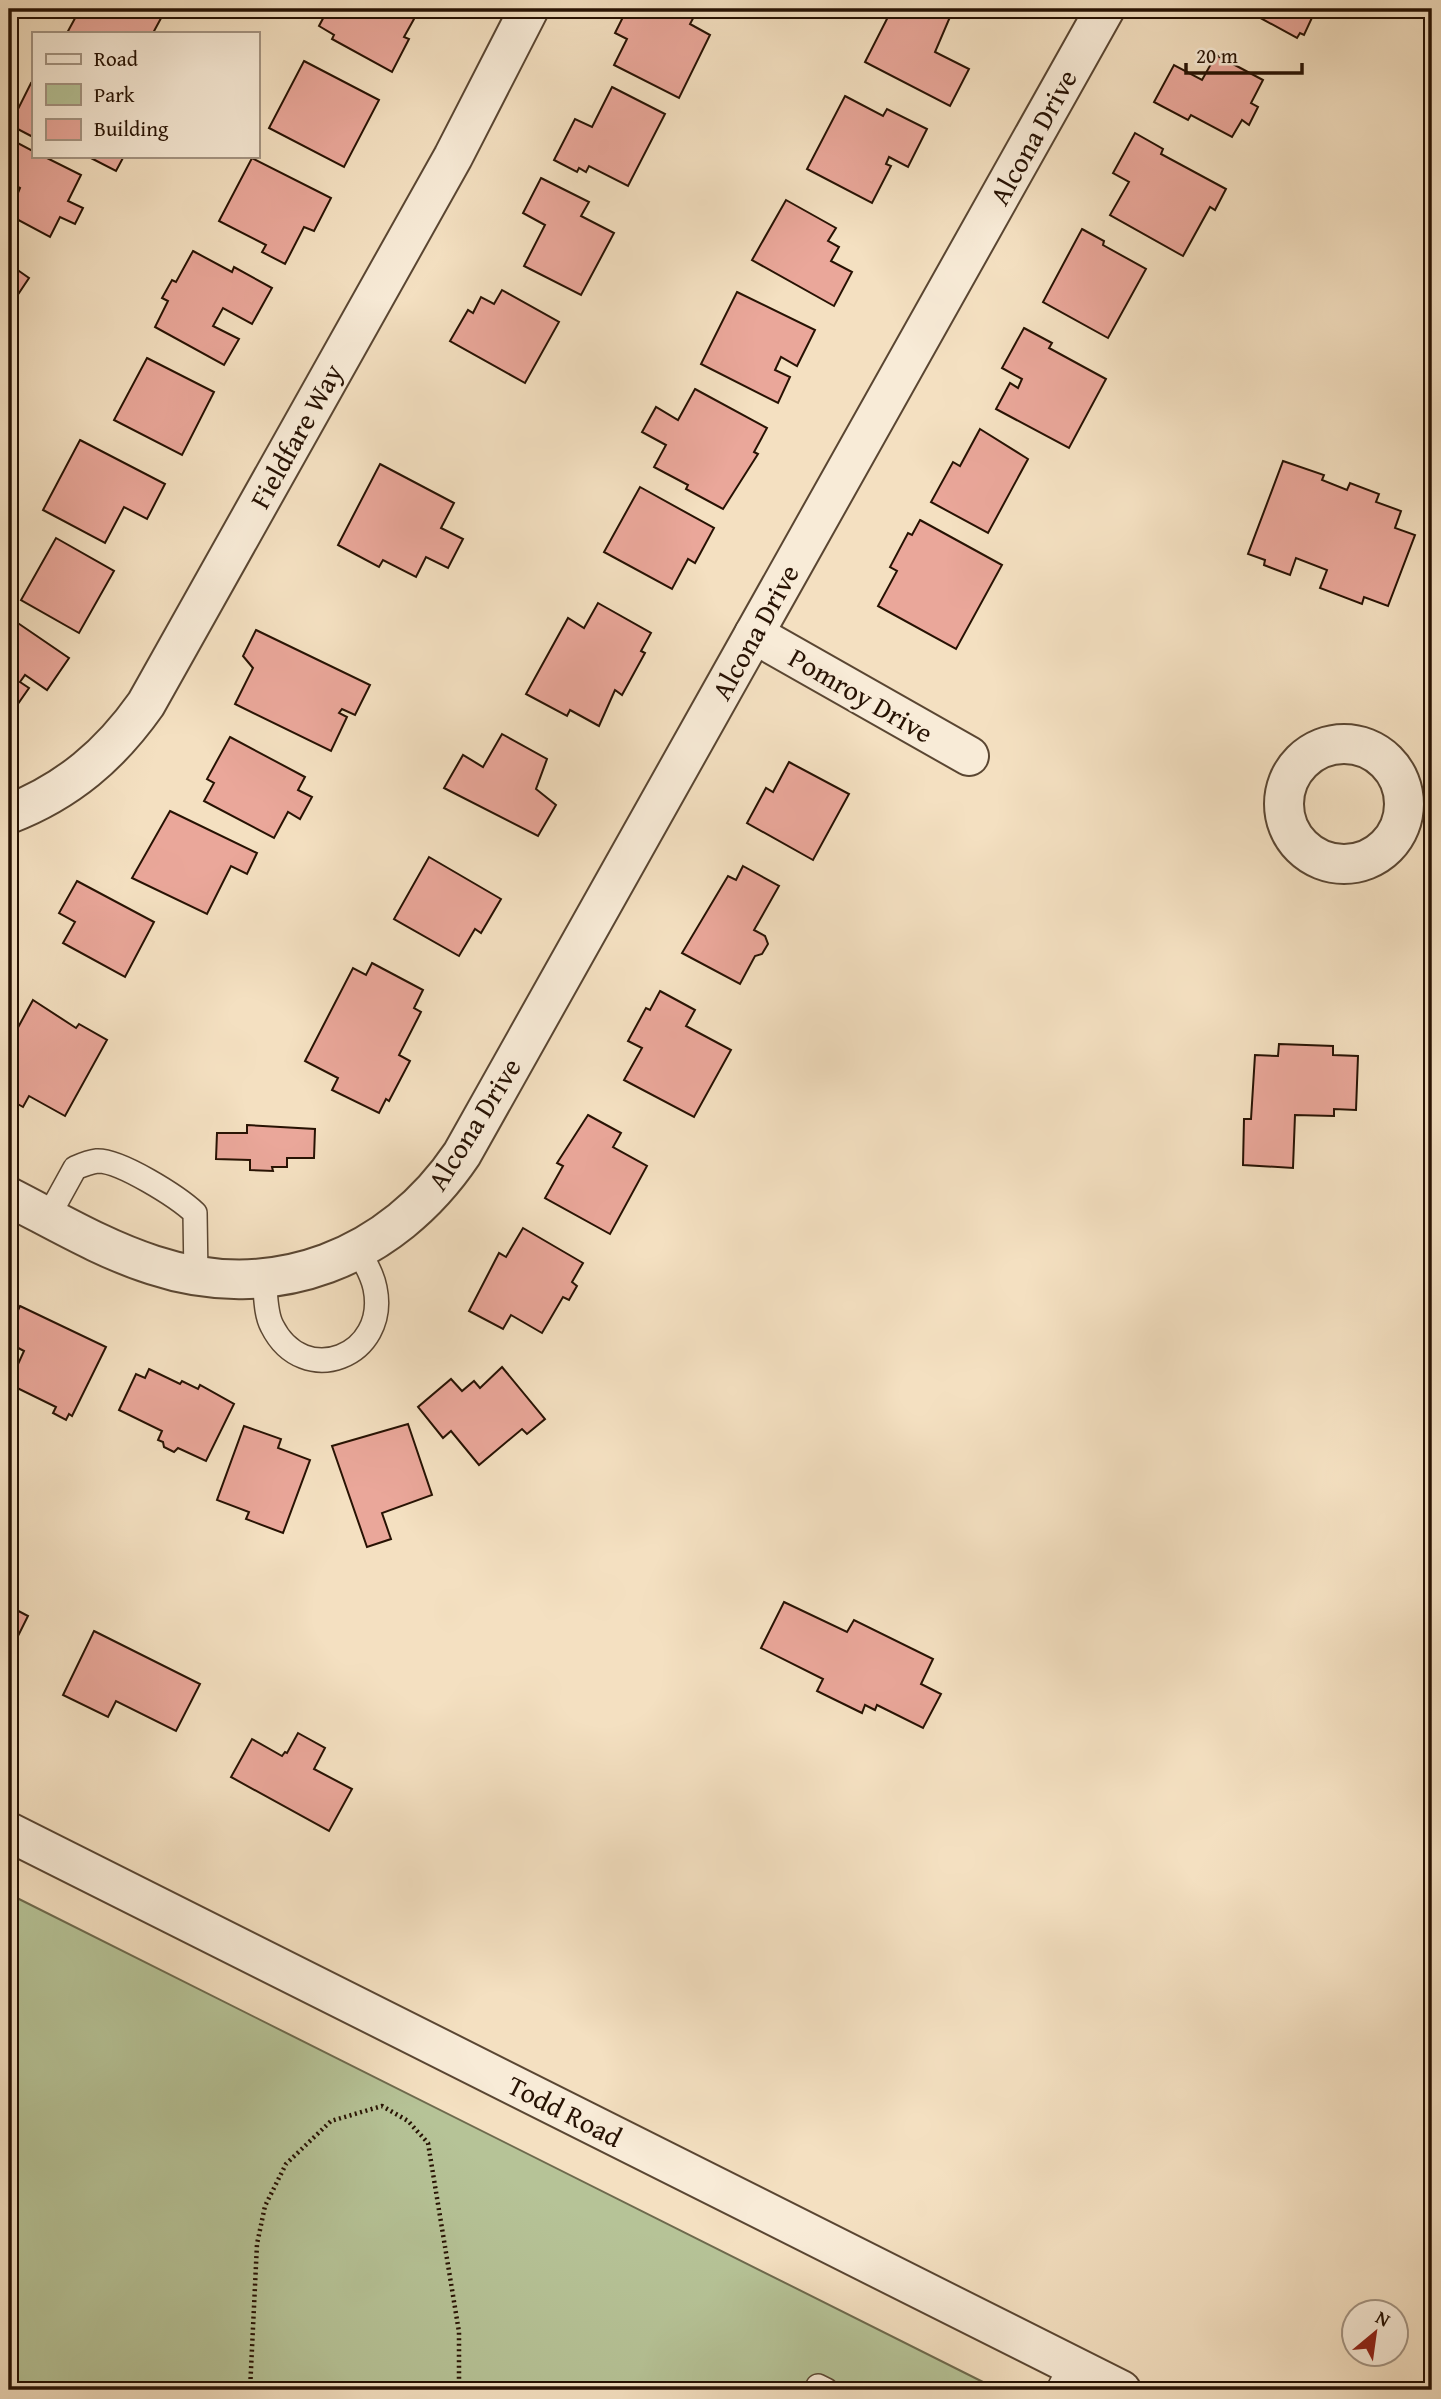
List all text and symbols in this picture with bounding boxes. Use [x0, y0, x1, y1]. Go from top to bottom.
legend [32, 32, 259, 158]
scale bar [1186, 32, 1301, 76]
text: 20 m [1196, 40, 1238, 71]
text: Road [94, 43, 139, 74]
street label: Alcona Drive [978, 61, 1087, 212]
text: Park [94, 79, 135, 110]
text: Building [94, 113, 169, 144]
street label: Fieldfare Way [239, 356, 352, 516]
street label: Alcona Drive [700, 556, 809, 707]
street label: Pomroy Drive [781, 637, 941, 752]
street label: Alcona Drive [417, 1049, 531, 1198]
street label: Todd Road [501, 2064, 630, 2157]
north arrow [1340, 2298, 1410, 2368]
text: N [1371, 2303, 1396, 2334]

